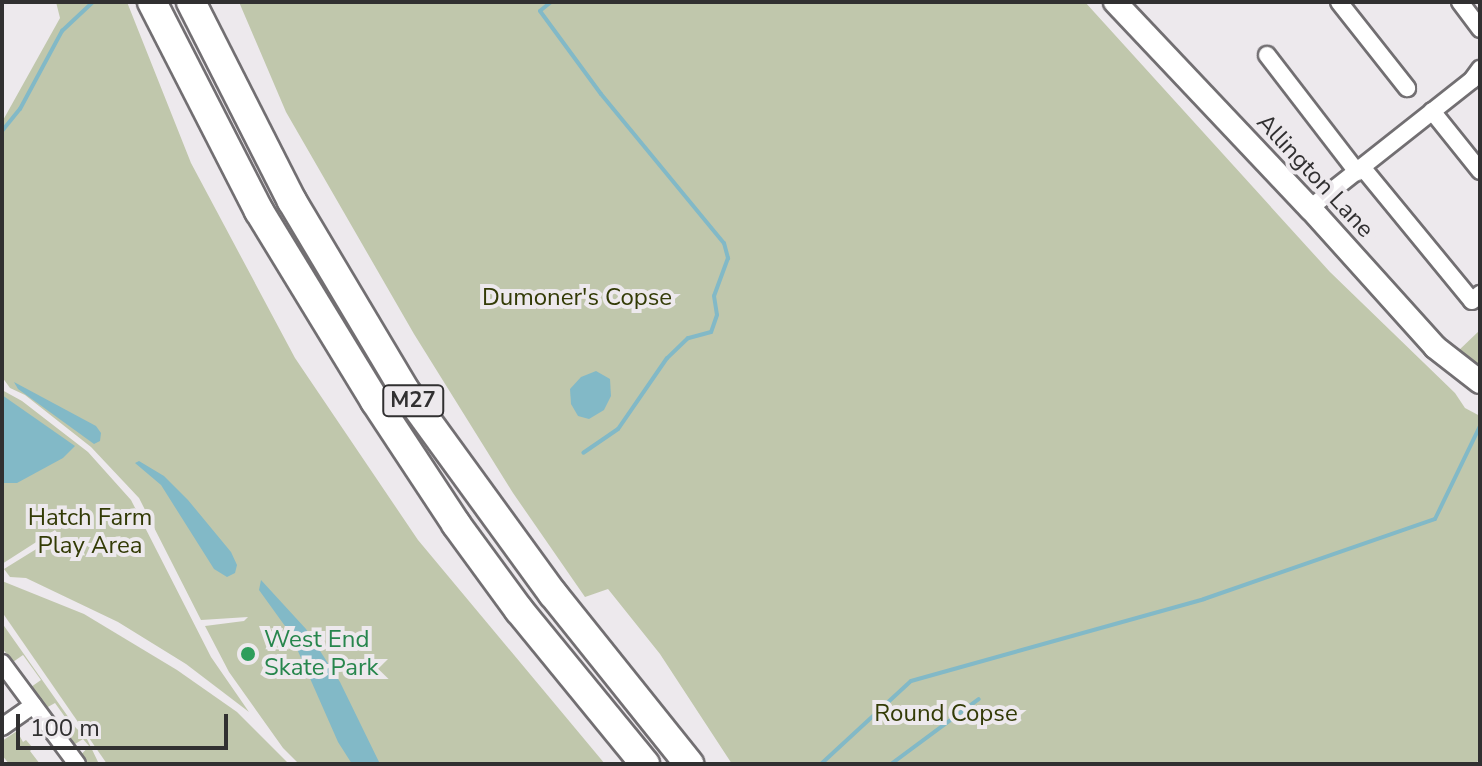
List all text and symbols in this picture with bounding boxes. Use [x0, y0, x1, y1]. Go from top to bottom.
street label: Allington Lane [1250, 108, 1380, 244]
park label: Dumoner's Copse [482, 284, 672, 312]
road number: M27 [381, 383, 445, 419]
park label: Hatch Farm Play Area [28, 504, 152, 560]
place label: West End Skate Park [264, 626, 379, 682]
marker: West End Skate Park [239, 645, 257, 663]
scale bar [20, 698, 232, 748]
park label: Round Copse [874, 700, 1018, 728]
text: 100 m [30, 712, 100, 744]

